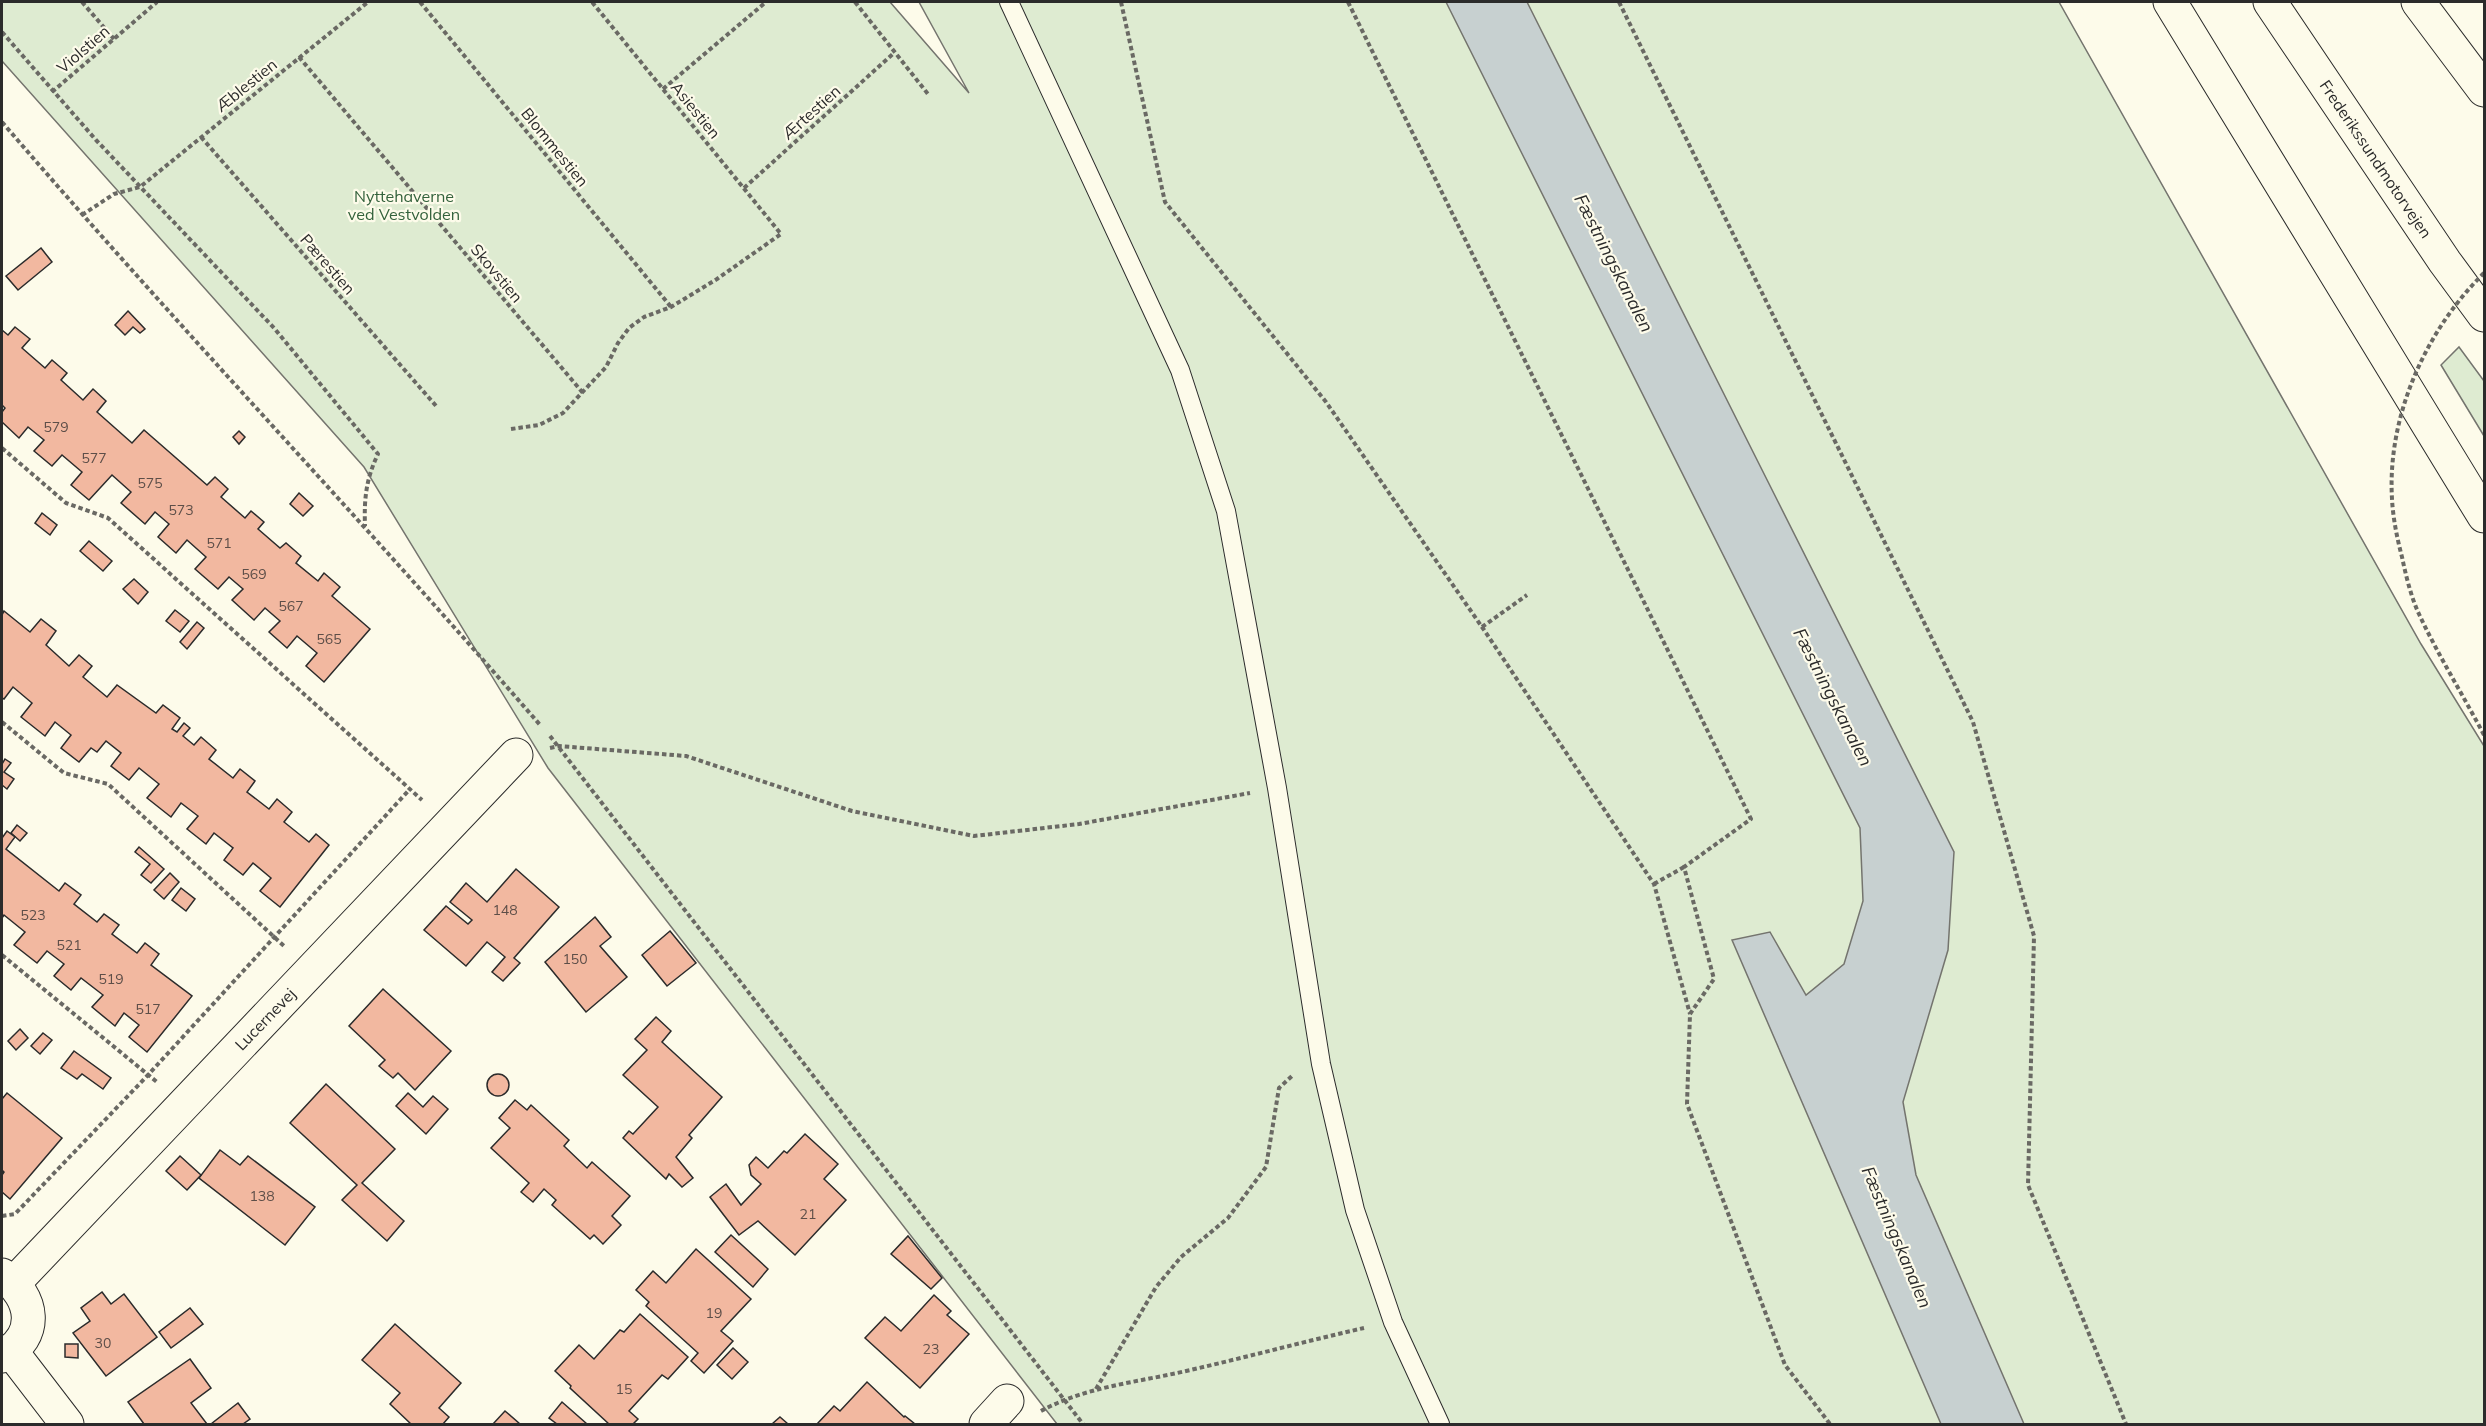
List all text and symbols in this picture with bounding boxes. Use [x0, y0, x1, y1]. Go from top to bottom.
street label: Violstien [53, 21, 113, 77]
street label: Æblestien [210, 54, 281, 117]
street label: Frederikssundmotorvejen [2316, 76, 2436, 242]
street label: Asiestien [667, 77, 725, 143]
street label: Ærtestien [777, 81, 844, 144]
street label: Blommestien [517, 103, 593, 191]
park label: Nyttehaverne ved Vestvolden [348, 186, 460, 224]
water label: Fæstningskanalen [1569, 190, 1659, 336]
street label: Pærestien [296, 230, 360, 298]
street label: Skovstien [467, 239, 527, 307]
house number: 579 [43, 418, 69, 436]
house number: 577 [81, 449, 107, 467]
house number: 575 [137, 474, 163, 492]
house number: 573 [168, 501, 194, 519]
house number: 571 [206, 534, 232, 552]
house number: 569 [241, 565, 267, 583]
house number: 567 [278, 597, 304, 615]
water label: Fæstningskanalen [1788, 624, 1878, 770]
house number: 565 [316, 630, 342, 648]
house number: 148 [492, 901, 518, 919]
house number: 523 [20, 906, 46, 924]
house number: 521 [56, 936, 82, 954]
house number: 150 [562, 950, 588, 968]
house number: 519 [98, 970, 124, 988]
street label: Lucernevej [230, 984, 300, 1054]
house number: 517 [135, 1000, 161, 1018]
water label: Fæstningskanalen [1857, 1163, 1937, 1311]
house number: 138 [249, 1187, 275, 1205]
house number: 21 [800, 1205, 816, 1223]
house number: 19 [706, 1304, 722, 1322]
house number: 30 [95, 1334, 111, 1352]
house number: 23 [923, 1340, 939, 1358]
house number: 15 [616, 1380, 632, 1398]

